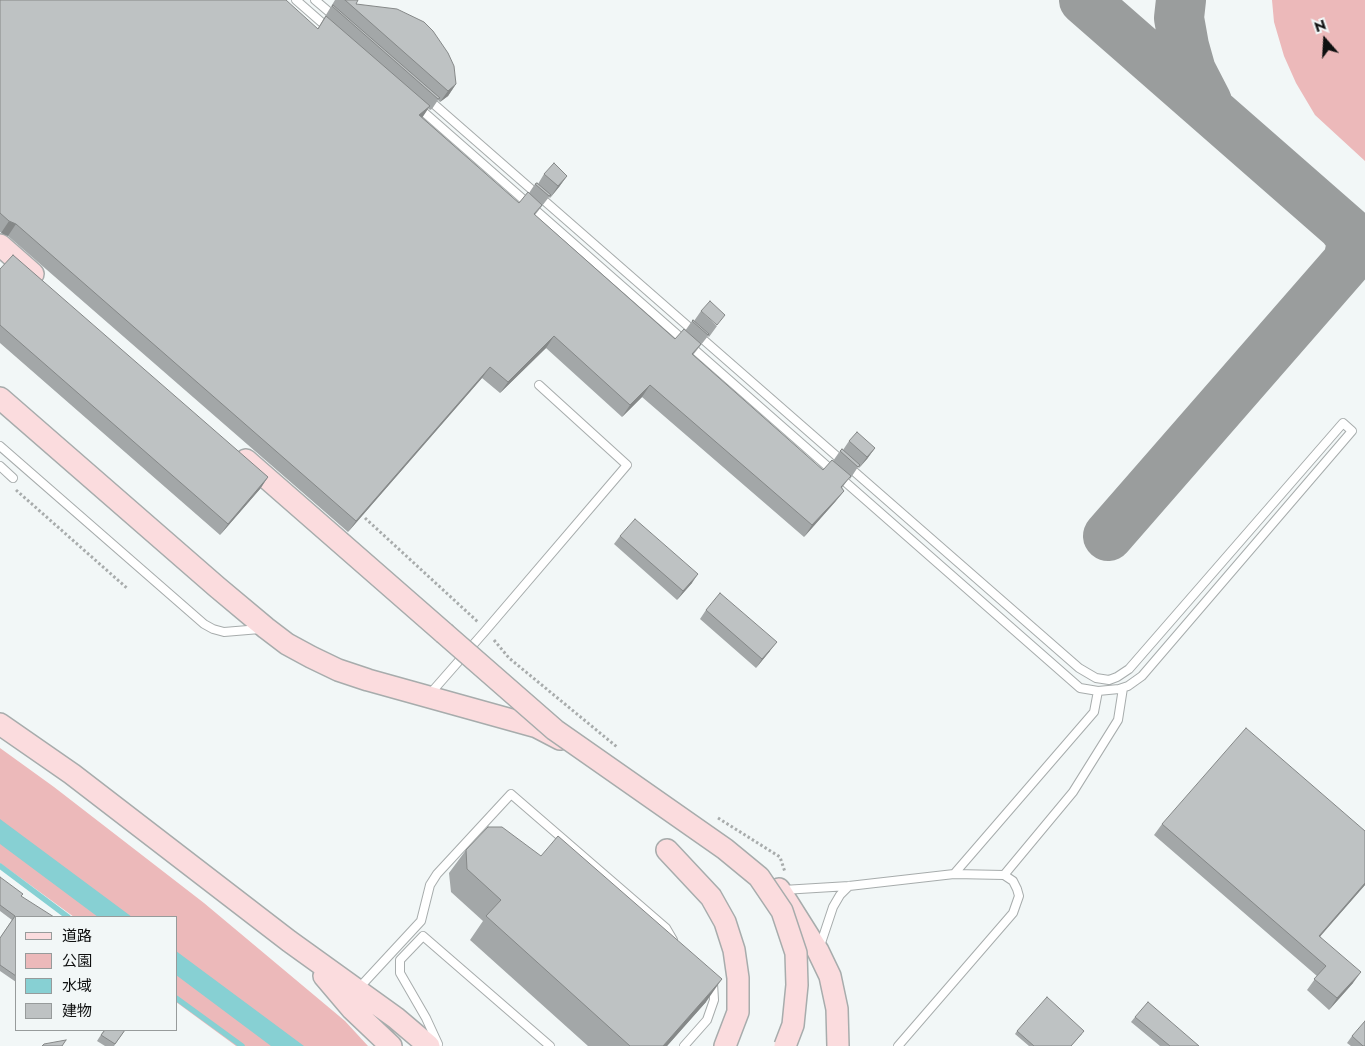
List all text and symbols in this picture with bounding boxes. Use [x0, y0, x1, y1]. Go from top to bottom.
north arrow [1300, 15, 1350, 65]
text: N [1312, 15, 1329, 37]
legend [15, 916, 178, 1031]
text: 道路 [62, 925, 92, 947]
text: 公園 [62, 950, 92, 972]
text: 水域 [62, 975, 92, 997]
text: 建物 [62, 1000, 92, 1022]

